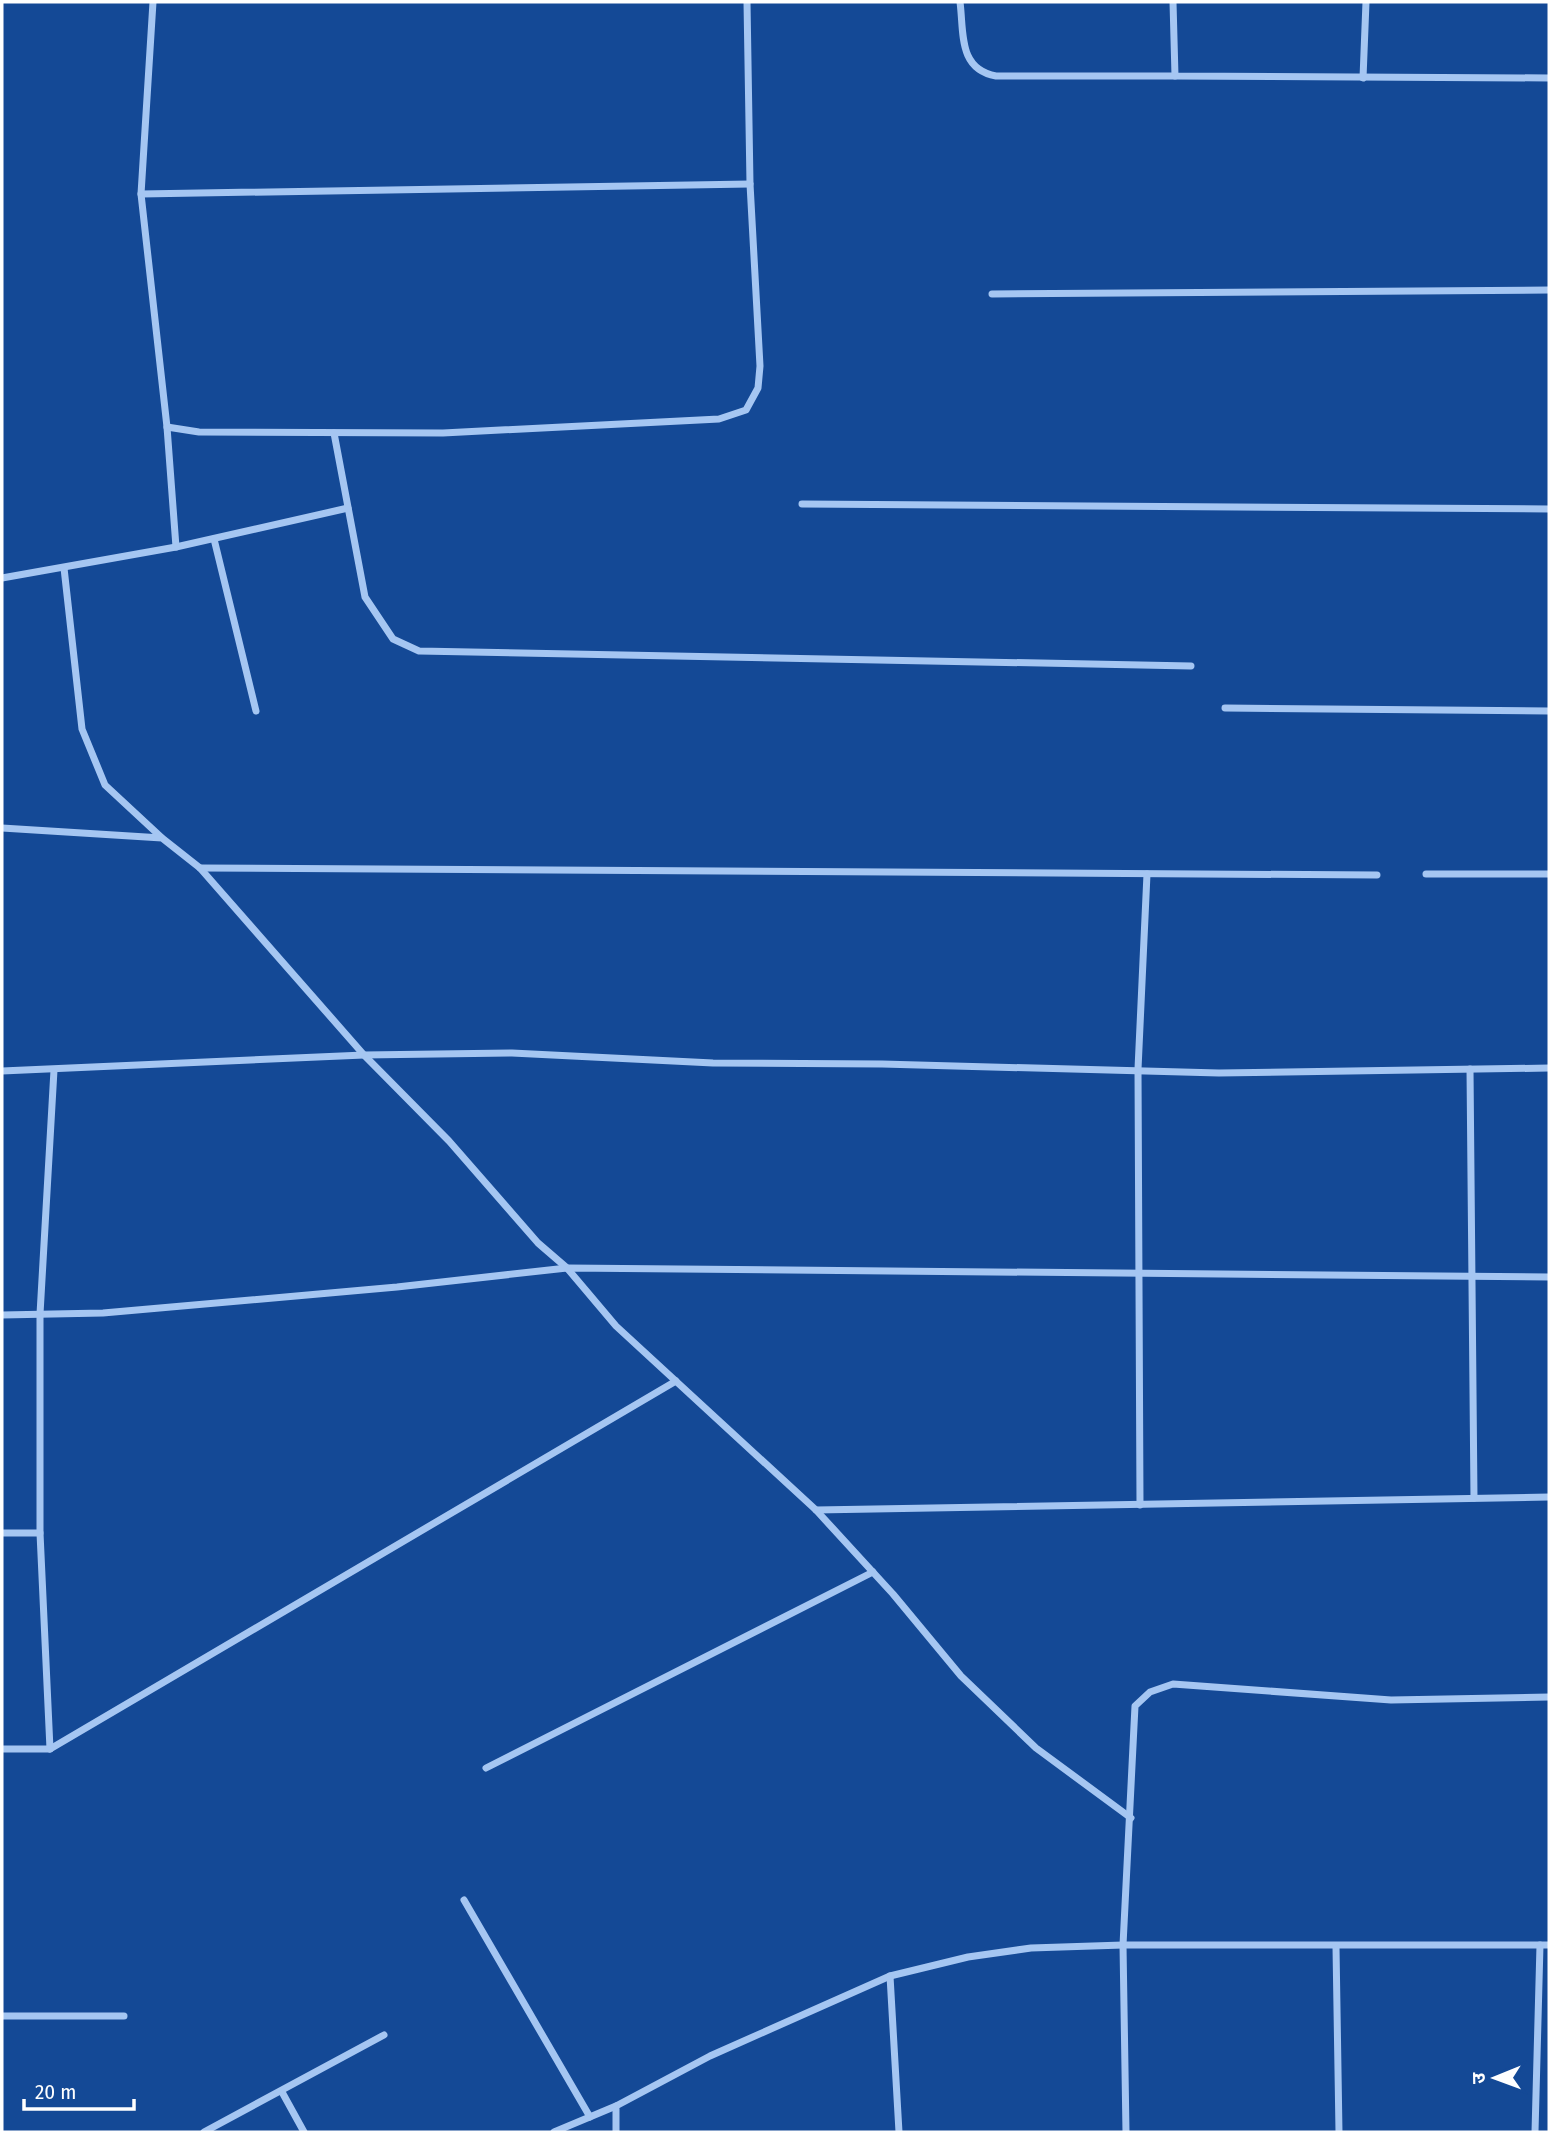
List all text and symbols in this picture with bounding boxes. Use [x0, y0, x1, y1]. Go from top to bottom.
north arrow [1460, 2043, 1530, 2113]
scale bar [24, 2068, 135, 2112]
text: उ [1467, 2072, 1490, 2084]
text: 20 m [35, 2079, 76, 2105]

